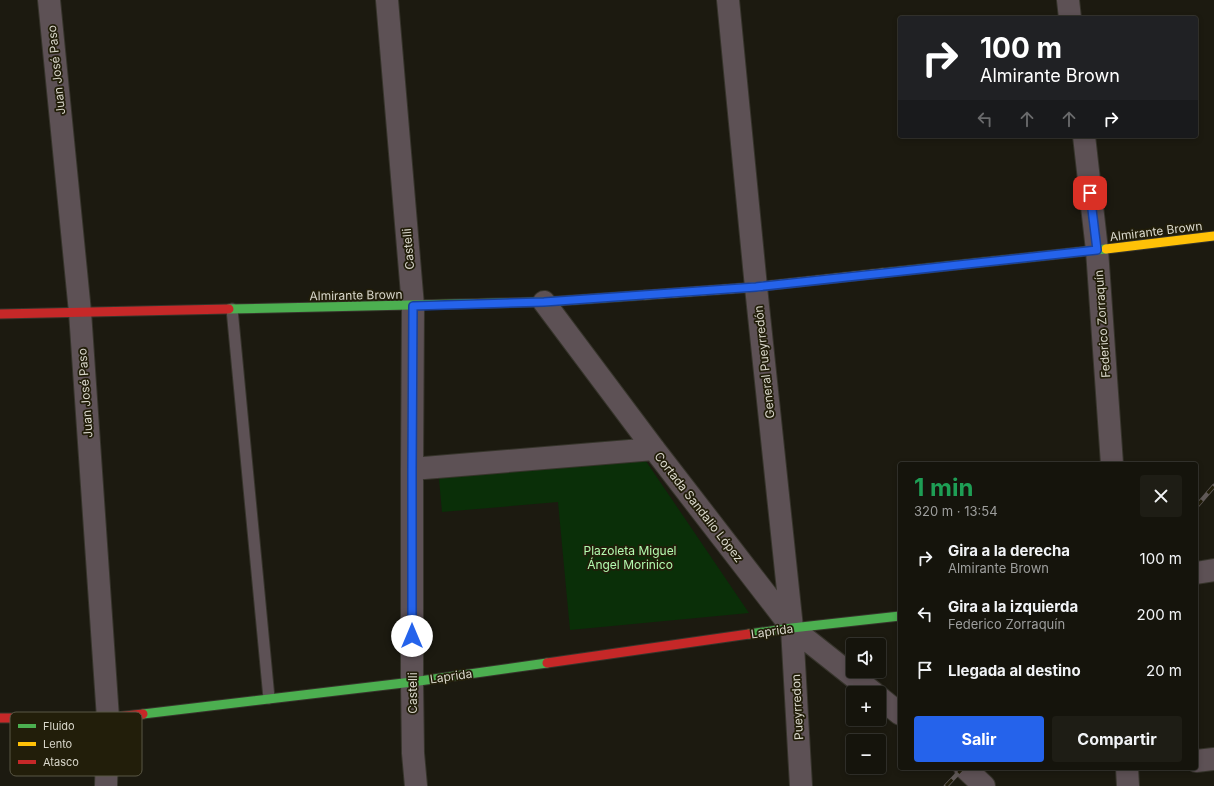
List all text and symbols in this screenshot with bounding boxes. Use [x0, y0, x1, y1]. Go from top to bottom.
street label: Juan José Paso [44, 25, 68, 115]
text: 100 m [980, 31, 1062, 65]
icon: right [914, 32, 966, 84]
text: Almirante Brown [980, 65, 1120, 86]
icon: left [974, 108, 996, 130]
icon: ahead [1016, 108, 1038, 130]
icon: ahead [1058, 108, 1080, 130]
icon: right [1100, 108, 1122, 130]
pin [1073, 176, 1107, 210]
icon: arrive [1079, 182, 1101, 204]
street label: Almirante Brown [1109, 218, 1203, 244]
street label: Castelli [399, 228, 417, 270]
street label: Federico Zorraquín [1091, 270, 1113, 378]
street label: Almirante Brown [309, 287, 403, 303]
street label: General Pueyrredón [751, 305, 777, 419]
street label: Juan José Paso [74, 348, 96, 438]
street label: Cortada Sandalio López [651, 449, 747, 565]
text: 1 min [914, 473, 973, 502]
button: close [1140, 475, 1182, 517]
text: 320 m · 13:54 [914, 503, 998, 519]
text: Gira a la derecha [948, 541, 1070, 560]
park label: Plazoleta Miguel Ángel Morinico [583, 543, 677, 572]
icon: right [914, 547, 936, 569]
text: 100 m [1140, 549, 1182, 568]
text: Almirante Brown [948, 560, 1049, 576]
text: Gira a la izquierda [948, 597, 1078, 616]
icon: left [914, 603, 936, 625]
text: 200 m [1137, 605, 1182, 624]
position arrow [391, 615, 433, 657]
text: Federico Zorraquín [948, 616, 1065, 632]
street label: Laprida [750, 621, 794, 641]
map controls [846, 638, 886, 774]
button: sound [846, 638, 886, 678]
icon: arrive [914, 659, 936, 681]
text: Llegada al destino [948, 661, 1081, 680]
text: 20 m [1146, 661, 1182, 680]
street label: Laprida [429, 666, 473, 686]
street label: Castelli [405, 672, 420, 714]
street label: Pueyrredon [788, 674, 806, 740]
button: + [846, 686, 886, 726]
legend [10, 712, 142, 776]
button: Salir [914, 716, 1044, 762]
button: Compartir [1052, 716, 1182, 762]
text: Fluido [43, 719, 75, 733]
button: − [846, 734, 886, 774]
text: Lento [43, 737, 73, 751]
text: Atasco [43, 755, 79, 769]

